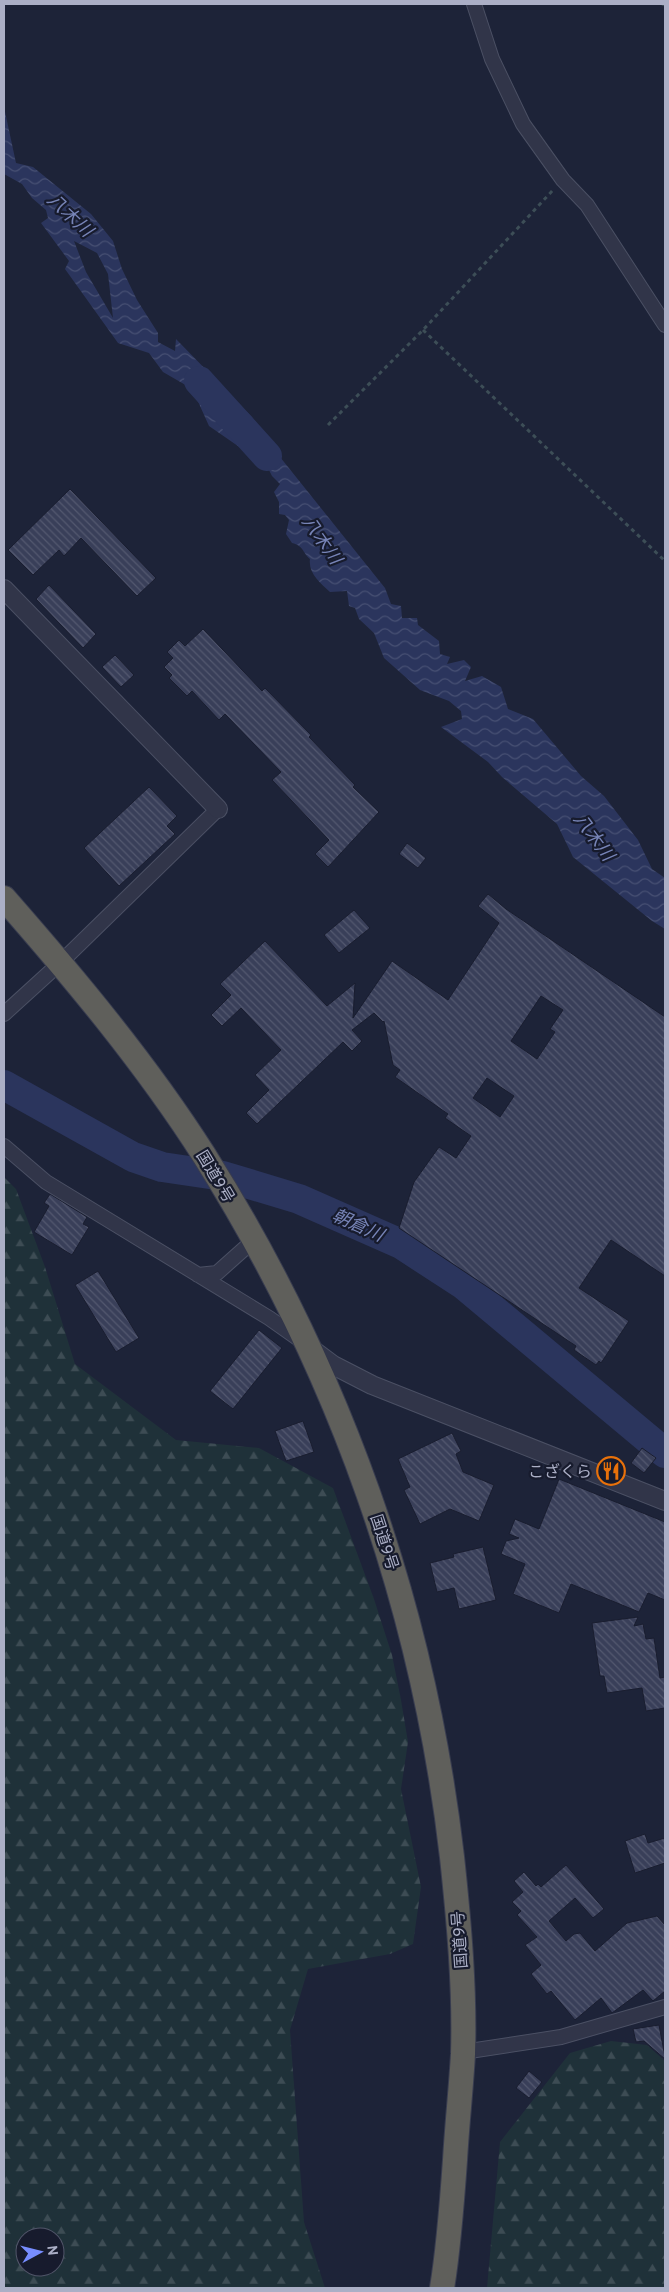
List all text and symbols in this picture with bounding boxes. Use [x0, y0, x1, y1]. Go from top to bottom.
water label: 八木川 [41, 189, 98, 244]
water label: 八木川 [296, 512, 347, 571]
water label: 八木川 [567, 809, 619, 868]
street label: 国道9号 [191, 1147, 238, 1207]
water label: 朝倉川 [328, 1205, 389, 1249]
restaurant icon: こざくら [596, 1456, 626, 1486]
place label: こざくら [528, 1463, 592, 1483]
street label: 国道9号 [365, 1512, 402, 1573]
street label: 国道9号 [449, 1910, 473, 1969]
north arrow [15, 2227, 65, 2277]
text: N [42, 2245, 60, 2257]

